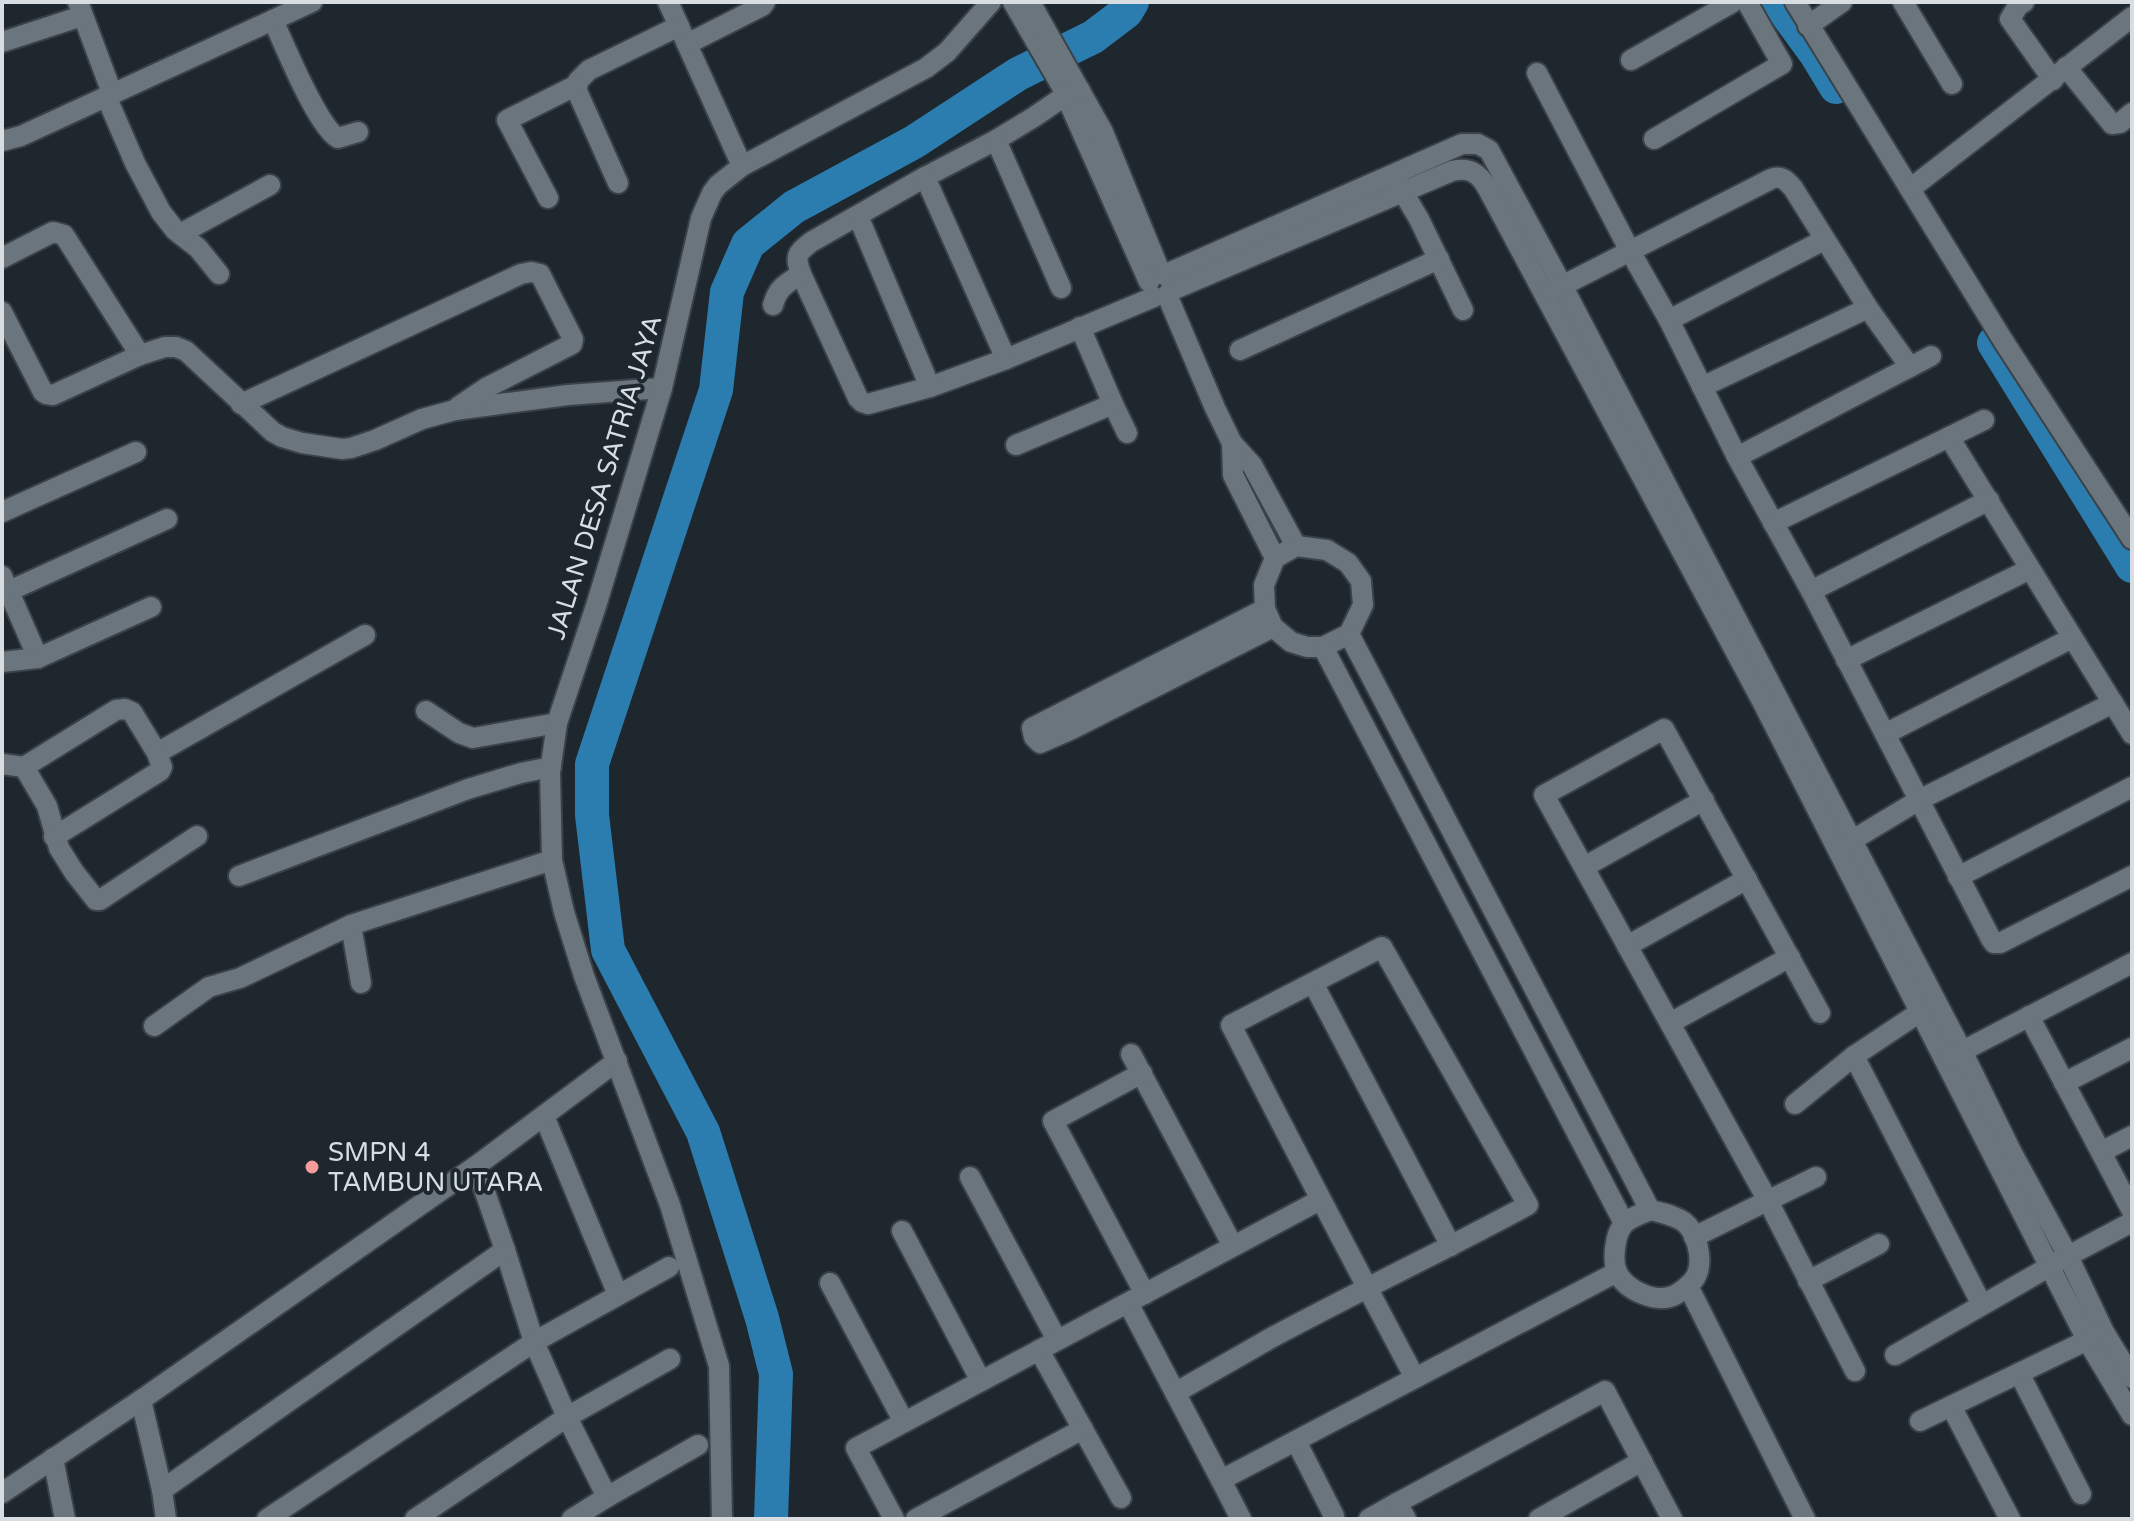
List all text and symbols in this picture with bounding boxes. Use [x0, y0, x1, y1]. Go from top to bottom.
street label: JALAN DESA SATRIA JAYA [540, 311, 669, 643]
place label: SMPN 4 TAMBUN UTARA [328, 1137, 543, 1198]
marker: SMPN 4 TAMBUN UTARA [303, 1158, 321, 1176]

